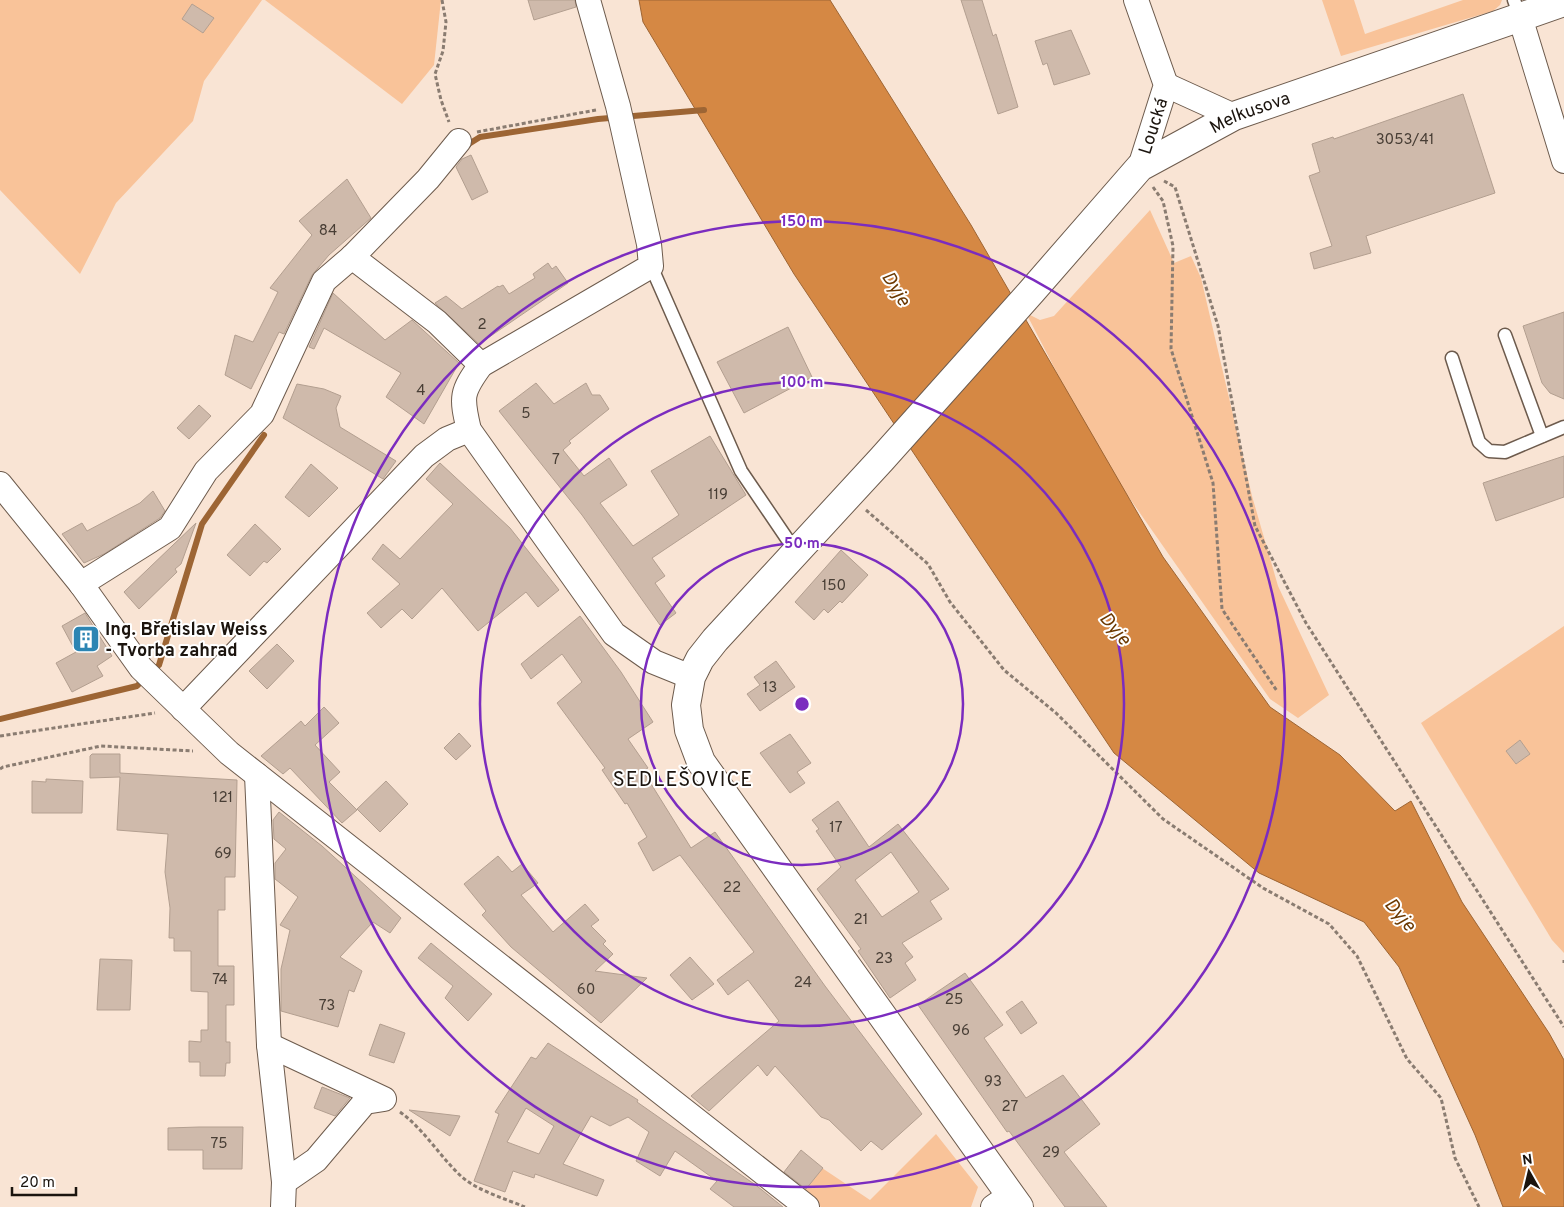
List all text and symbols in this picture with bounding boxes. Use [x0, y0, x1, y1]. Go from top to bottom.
street label: Melkusova [1206, 87, 1294, 140]
street label: Loucká [1134, 95, 1174, 158]
house number: 3053/41 [1376, 131, 1434, 150]
text: 150 m [781, 213, 823, 232]
house number: 84 [319, 222, 337, 241]
water label: Dyje [875, 267, 915, 311]
house number: 2 [477, 316, 487, 335]
text: 100 m [781, 374, 823, 393]
house number: 4 [416, 382, 426, 401]
house number: 5 [521, 405, 531, 424]
house number: 7 [552, 451, 560, 470]
house number: 119 [708, 486, 728, 505]
text: 50 m [784, 535, 820, 554]
house number: 150 [822, 577, 846, 596]
water label: Dyje [1093, 608, 1136, 651]
place label: Ing. Břetislav Weiss - Tvorba zahrad [105, 619, 268, 663]
building icon: Ing. Břetislav Weiss - Tvorba zahrad [71, 624, 101, 654]
house number: 13 [763, 679, 777, 698]
centre of rings [793, 695, 811, 713]
district label: SEDLEŠOVICE [613, 766, 753, 794]
house number: 121 [213, 789, 233, 808]
house number: 17 [829, 819, 843, 838]
house number: 69 [214, 845, 232, 864]
house number: 22 [723, 879, 741, 898]
water label: Dyje [1378, 894, 1421, 937]
house number: 21 [854, 911, 868, 930]
house number: 23 [875, 950, 893, 969]
house number: 74 [212, 971, 228, 990]
house number: 24 [794, 974, 812, 993]
house number: 60 [577, 981, 595, 1000]
house number: 25 [945, 991, 963, 1010]
house number: 73 [319, 997, 335, 1016]
house number: 96 [952, 1022, 970, 1041]
house number: 93 [984, 1073, 1002, 1092]
house number: 27 [1002, 1098, 1019, 1117]
house number: 75 [210, 1135, 228, 1154]
house number: 29 [1042, 1144, 1060, 1163]
north arrow [1504, 1147, 1554, 1197]
text: N [1521, 1151, 1534, 1170]
scale bar [12, 1164, 76, 1196]
text: 20 m [20, 1174, 55, 1193]

